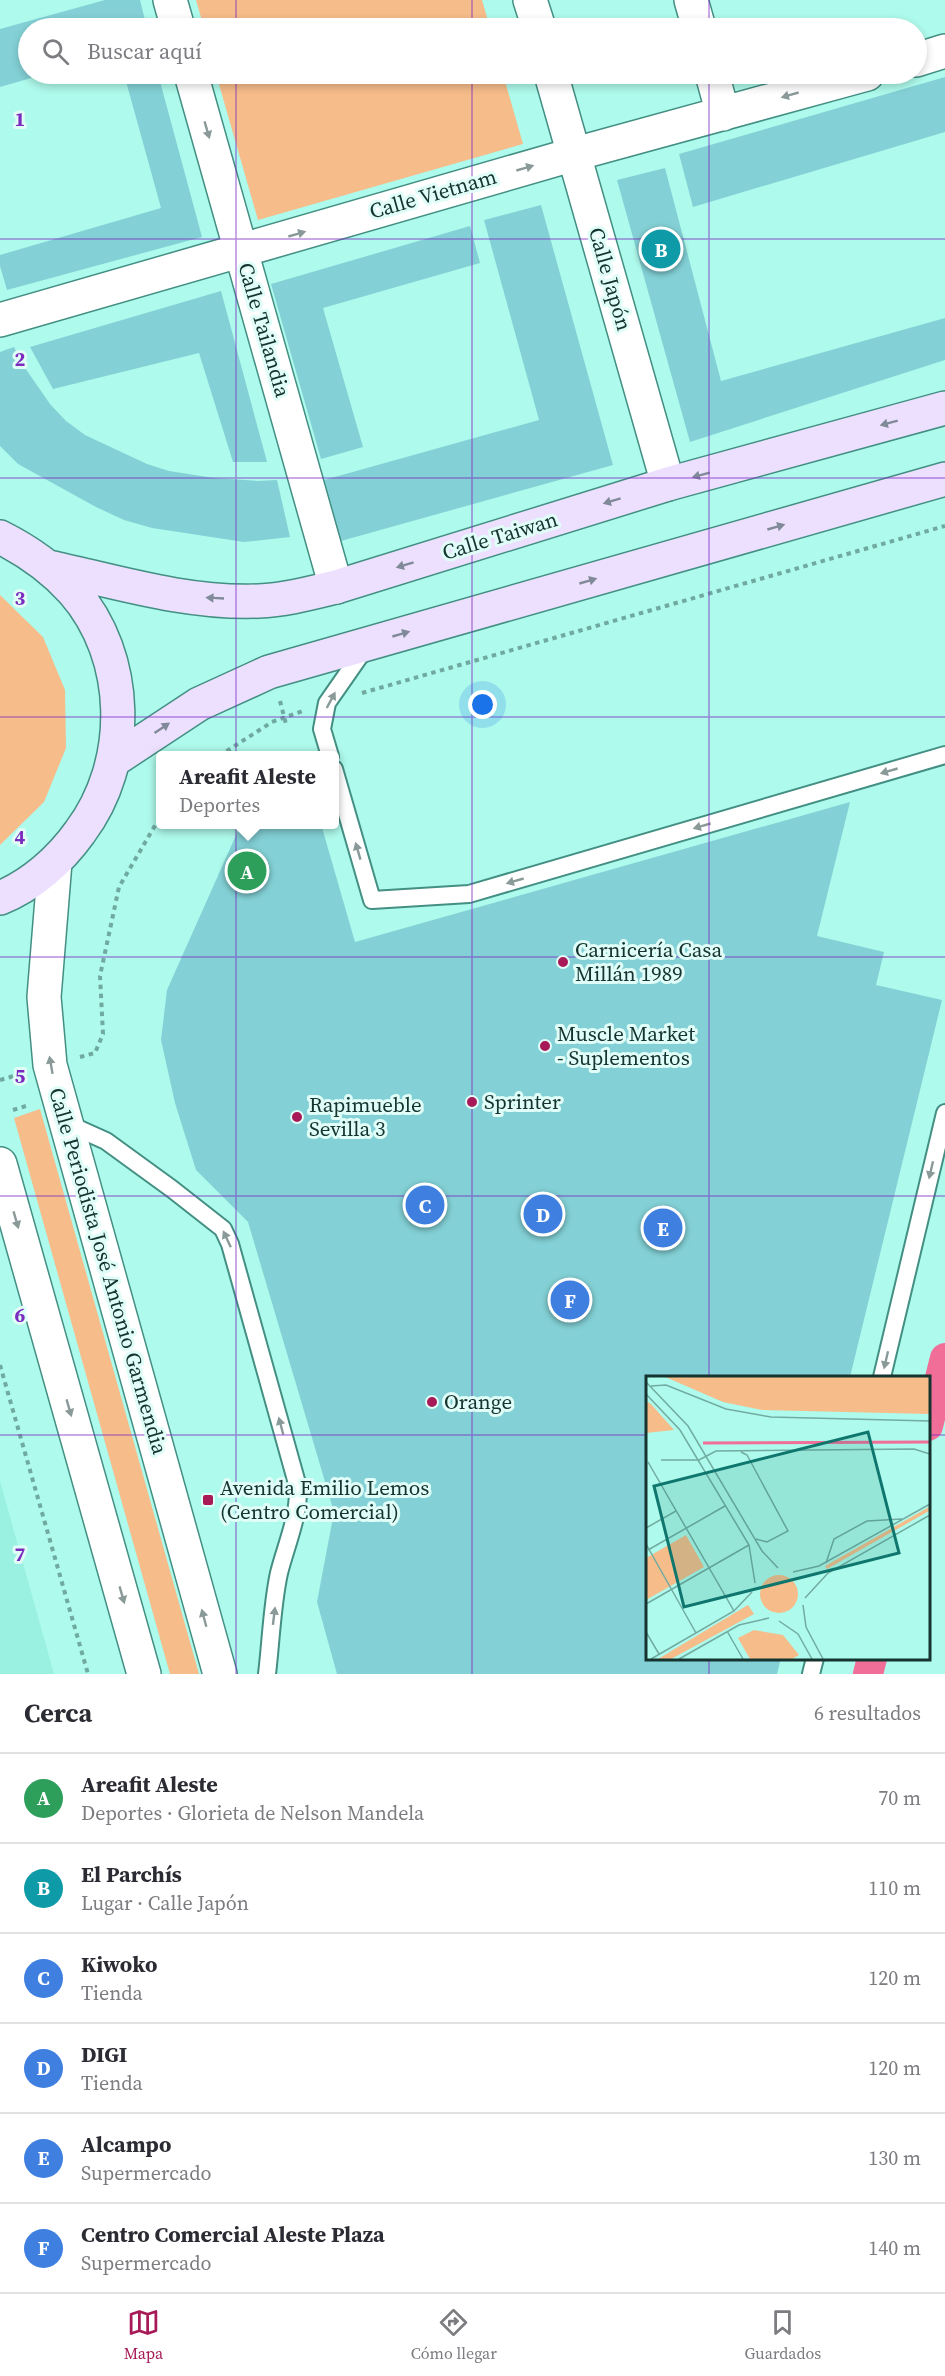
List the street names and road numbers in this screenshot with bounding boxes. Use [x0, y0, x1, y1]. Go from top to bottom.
street label: Calle Vietnam [366, 162, 500, 226]
street label: Calle Japón [582, 224, 639, 334]
street label: Calle Tailandia [231, 259, 298, 401]
street label: Calle Taiwan [439, 504, 561, 567]
street label: Calle Periodista José Antonio Garmendia [42, 1084, 175, 1458]

